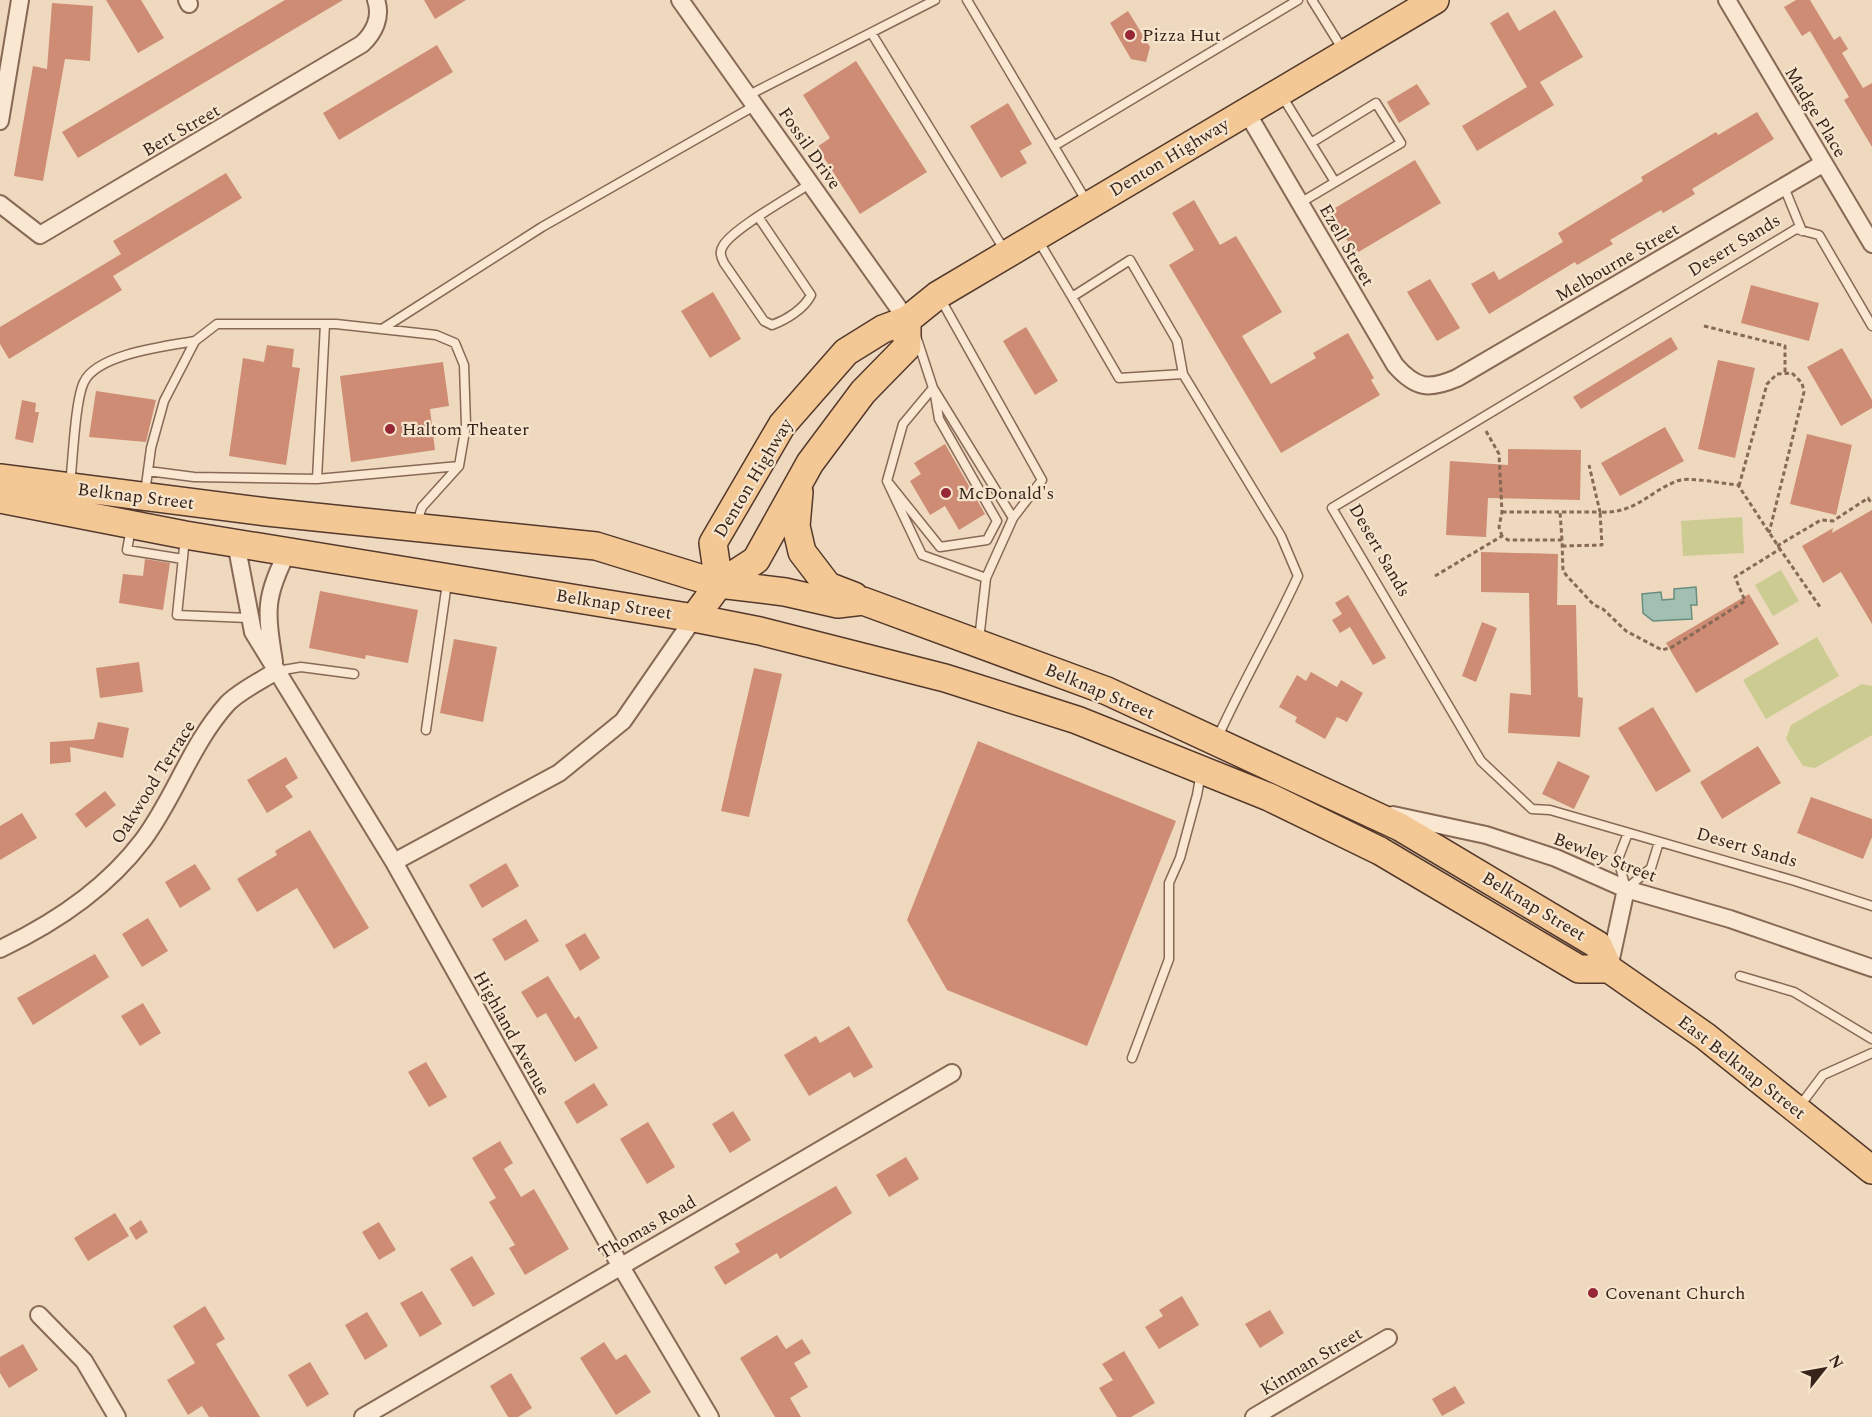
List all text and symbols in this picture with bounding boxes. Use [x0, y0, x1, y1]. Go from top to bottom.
place label: Pizza Hut [1142, 22, 1221, 49]
marker: Pizza Hut [1123, 28, 1137, 42]
street label: Madge Place [1778, 62, 1853, 163]
street label: Bert Street [137, 97, 225, 164]
street label: Fossil Drive [771, 102, 848, 195]
street label: Denton Highway [1104, 110, 1235, 204]
street label: Ezell Street [1312, 199, 1381, 292]
street label: Desert Sands [1683, 207, 1786, 284]
street label: Melbourne Street [1550, 216, 1684, 309]
street label: Denton Highway [707, 412, 801, 543]
place label: Haltom Theater [402, 416, 529, 443]
marker: Haltom Theater [383, 422, 397, 436]
street label: Belknap Street [76, 476, 196, 517]
place label: McDonald's [958, 480, 1054, 507]
marker: McDonald's [939, 486, 953, 500]
street label: Desert Sands [1342, 498, 1417, 602]
street label: Belknap Street [554, 582, 674, 627]
street label: Belknap Street [1041, 656, 1159, 727]
street label: Oakwood Terrace [104, 715, 202, 849]
street label: Desert Sands [1693, 820, 1801, 875]
street label: Bewley Street [1549, 825, 1660, 890]
street label: Belknap Street [1477, 865, 1591, 948]
street label: Highland Avenue [466, 966, 557, 1101]
street label: East Belknap Street [1672, 1009, 1812, 1126]
street label: Thomas Road [593, 1188, 701, 1266]
place label: Covenant Church [1605, 1280, 1746, 1307]
marker: Covenant Church [1586, 1286, 1600, 1300]
street label: Kinman Street [1255, 1320, 1368, 1403]
north arrow [1794, 1339, 1854, 1399]
text: N [1822, 1350, 1850, 1374]

